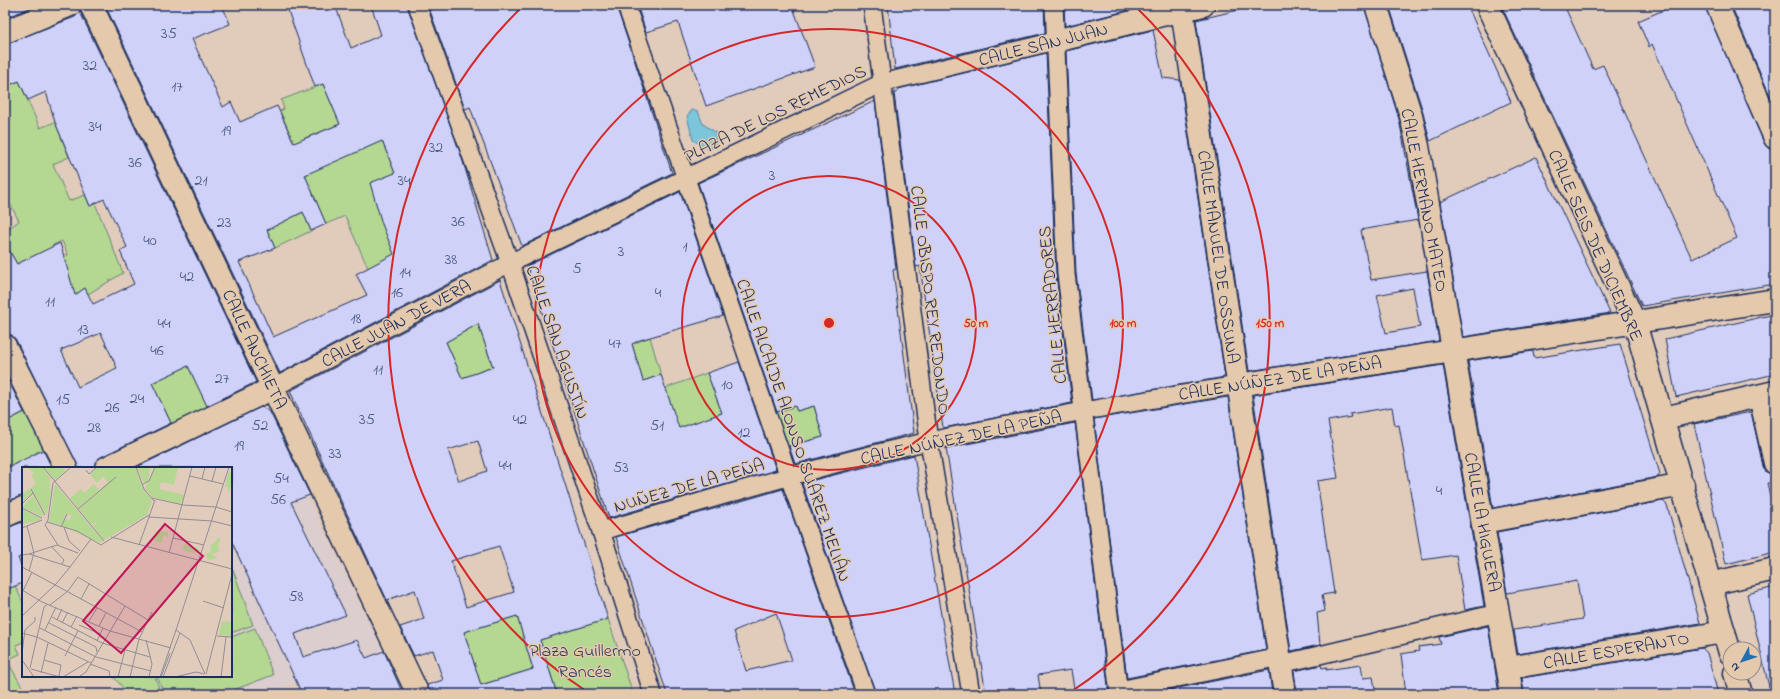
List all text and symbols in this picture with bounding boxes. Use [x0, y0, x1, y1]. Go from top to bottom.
street label: CALLE SAN JUAN [976, 17, 1111, 75]
house number: 35 [161, 22, 177, 46]
house number: 32 [83, 54, 97, 78]
street label: PLAZA DE LOS REMEDIOS [680, 59, 871, 170]
house number: 17 [171, 75, 183, 99]
street label: CALLE HERMANO MATEO [1392, 106, 1454, 294]
house number: 34 [88, 115, 102, 139]
house number: 19 [221, 119, 231, 143]
house number: 32 [429, 136, 443, 160]
street label: CALLE SEIS DE DICIEMBRE [1540, 146, 1648, 346]
street label: CALLE MANUEL DE OSSUNA [1189, 149, 1245, 366]
house number: 36 [128, 151, 142, 175]
house number: 3 [769, 164, 775, 188]
house number: 21 [194, 169, 208, 193]
house number: 34 [397, 169, 411, 193]
street label: CALLE OBISPO REY REDONDO [902, 184, 956, 416]
house number: 36 [451, 210, 465, 234]
house number: 23 [217, 211, 231, 235]
street label: CALLE HERRADORES [1033, 225, 1075, 385]
house number: 40 [143, 229, 157, 253]
house number: 1 [682, 235, 688, 259]
house number: 3 [618, 240, 624, 264]
house number: 38 [445, 248, 457, 272]
house number: 5 [572, 257, 582, 281]
house number: 14 [399, 261, 411, 285]
street label: CALLE SAN AGUSTÍN [518, 262, 595, 423]
house number: 42 [180, 265, 194, 289]
street label: CALLE JUAN DE VERA [317, 274, 477, 375]
street label: CALLE ALCALDE ALONSO SUÁREZ MELIÁN [728, 276, 856, 586]
house number: 16 [391, 281, 403, 305]
house number: 4 [655, 281, 662, 305]
street label: CALLE ANCHIETA [214, 286, 292, 414]
house number: 11 [45, 290, 55, 314]
house number: 18 [350, 307, 362, 331]
house number: 44 [157, 312, 171, 336]
text: 50 m [964, 315, 989, 333]
text: 100 m [1110, 315, 1137, 333]
text: 150 m [1256, 315, 1285, 333]
centre of rings [822, 316, 836, 330]
house number: 13 [77, 318, 89, 342]
house number: 47 [608, 332, 622, 356]
house number: 46 [150, 339, 164, 363]
street label: CALLE NÚÑEZ DE LA PEÑA [1177, 351, 1384, 409]
house number: 11 [373, 358, 383, 382]
house number: 27 [215, 367, 230, 391]
house number: 10 [721, 373, 733, 397]
house number: 24 [130, 387, 145, 411]
house number: 15 [56, 388, 70, 412]
house number: 26 [105, 396, 120, 420]
street label: CALLE NÚÑEZ DE LA PEÑA [858, 405, 1065, 473]
house number: 35 [359, 408, 375, 432]
house number: 42 [513, 408, 527, 432]
house number: 52 [251, 414, 269, 438]
house number: 51 [650, 414, 664, 438]
house number: 28 [87, 416, 101, 440]
house number: 12 [737, 421, 751, 445]
house number: 19 [234, 434, 244, 458]
house number: 33 [328, 442, 342, 466]
street label: CALLE LA HIGUERA [1456, 451, 1506, 594]
street label: NUÑEZ DE LA PEÑA [611, 453, 768, 521]
house number: 44 [498, 454, 512, 478]
house number: 53 [613, 456, 629, 480]
inset map [22, 467, 232, 677]
house number: 54 [273, 467, 289, 491]
house number: 4 [1436, 479, 1443, 503]
house number: 56 [270, 488, 286, 512]
house number: 58 [288, 585, 304, 609]
street label: CALLE ESPERANTO [1541, 626, 1691, 678]
park label: Plaza Guillermo Rancés [529, 639, 641, 686]
north arrow [1722, 641, 1762, 681]
text: N [1727, 659, 1744, 675]

